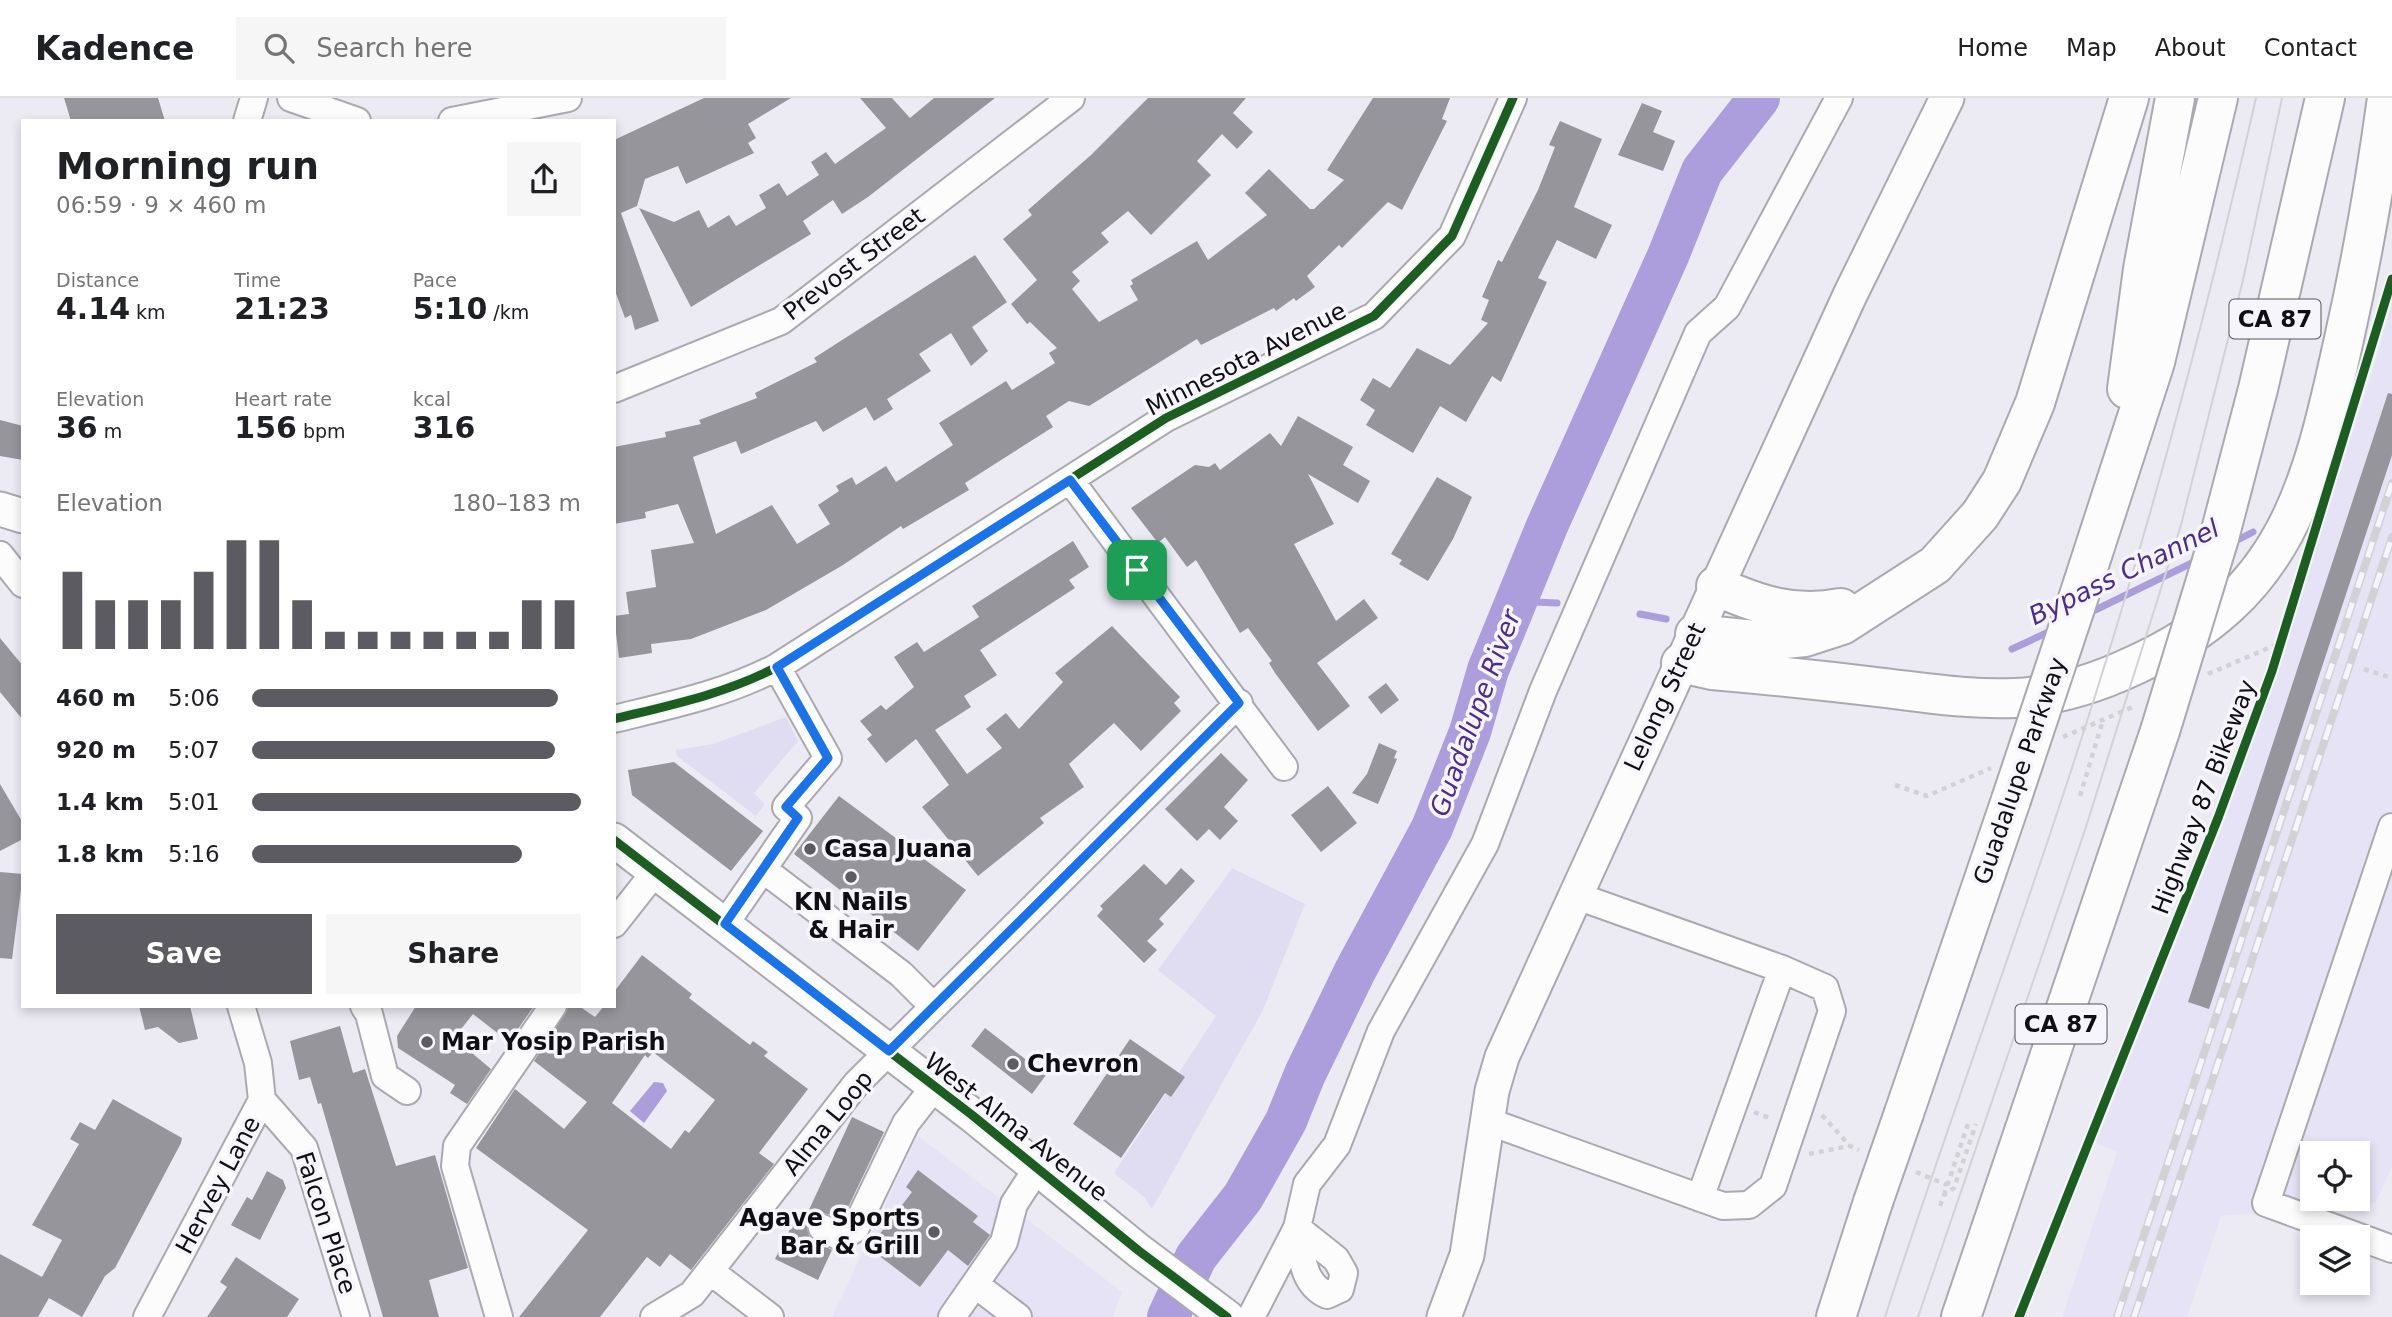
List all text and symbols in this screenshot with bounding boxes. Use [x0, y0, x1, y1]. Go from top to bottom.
search box [236, 17, 726, 80]
text: Kadence [35, 29, 194, 68]
icon: search [260, 29, 298, 67]
text: Search here [316, 33, 472, 63]
text: Home [1957, 34, 2028, 62]
text: Map [2066, 34, 2117, 62]
text: About [2155, 34, 2226, 62]
text: Contact [2264, 34, 2357, 62]
button: share [507, 142, 581, 216]
text: Morning run [56, 144, 319, 188]
text: 06:59 · 9 × 460 m [56, 192, 266, 218]
street label: Prevost Street [778, 202, 930, 326]
text: Distance [56, 269, 139, 291]
text: Time [234, 269, 281, 291]
text: Pace [413, 269, 457, 291]
text: 4.14 [56, 291, 130, 326]
text: 21:23 [234, 291, 330, 326]
text: 5:10 [413, 291, 487, 326]
street label: Minnesota Avenue [1141, 296, 1351, 422]
road number: CA 87 [2230, 300, 2320, 339]
text: km [130, 301, 166, 323]
text: /km [487, 301, 529, 323]
text: Elevation [56, 388, 144, 410]
text: Heart rate [234, 388, 332, 410]
text: kcal [413, 388, 451, 410]
text: 36 [56, 410, 98, 445]
text: 156 [234, 410, 297, 445]
text: 316 [413, 410, 475, 445]
text: m [98, 420, 122, 442]
text: bpm [297, 420, 346, 442]
text: Elevation [56, 490, 163, 516]
text: 180–183 m [452, 490, 581, 516]
water label: Bypass Channel [2024, 513, 2225, 631]
pin [1107, 540, 1167, 600]
icon: arrive [1118, 551, 1156, 589]
water label: Guadalupe River [1424, 604, 1527, 820]
street label: Lelong Street [1618, 619, 1712, 775]
street label: Guadalupe Parkway [1968, 654, 2072, 888]
street label: Highway 87 Bikeway [2146, 676, 2262, 918]
text: 460 m [56, 685, 136, 711]
text: 5:06 [168, 685, 220, 711]
text: 920 m [56, 737, 136, 763]
text: 5:07 [168, 737, 220, 763]
text: 1.4 km [56, 789, 144, 815]
text: 5:01 [168, 789, 220, 815]
place label: Casa Juana [824, 835, 972, 863]
text: 1.8 km [56, 841, 144, 867]
text: 5:16 [168, 841, 220, 867]
marker: Casa Juana [802, 841, 818, 857]
marker: KN Nails & Hair [843, 869, 859, 885]
place label: KN Nails & Hair [794, 888, 908, 944]
button: Save [56, 914, 312, 994]
button: Share [326, 914, 581, 994]
road number: CA 87 [2016, 1004, 2106, 1043]
place label: Mar Yosip Parish [441, 1028, 666, 1056]
marker: Mar Yosip Parish [419, 1034, 435, 1050]
street label: West Alma Avenue [919, 1047, 1113, 1207]
place label: Chevron [1027, 1050, 1139, 1078]
marker: Chevron [1005, 1056, 1021, 1072]
street label: Alma Loop [777, 1065, 879, 1181]
street label: Hervey Lane [170, 1112, 266, 1258]
map controls [2300, 1141, 2370, 1295]
button: locate [2300, 1141, 2370, 1211]
street label: Falcon Place [290, 1149, 362, 1297]
place label: Agave Sports Bar & Grill [739, 1204, 920, 1260]
marker: Agave Sports Bar & Grill [926, 1224, 942, 1240]
button: layers [2300, 1225, 2370, 1295]

